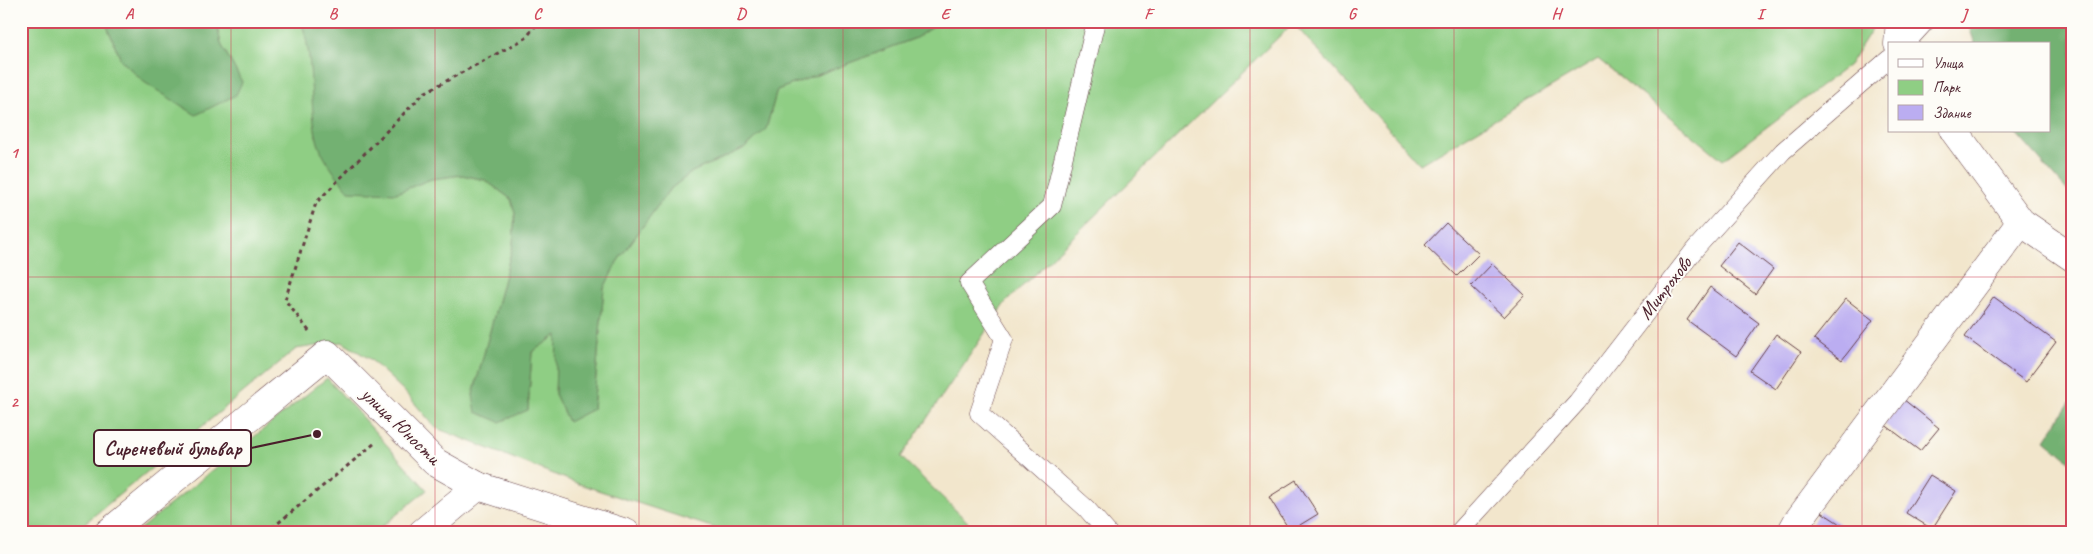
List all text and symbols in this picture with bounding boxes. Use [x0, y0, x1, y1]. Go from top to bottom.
text: A [125, 4, 135, 24]
text: B [329, 4, 339, 24]
text: C [533, 4, 543, 24]
text: D [736, 4, 747, 24]
text: E [941, 4, 952, 24]
text: F [1144, 4, 1155, 24]
text: G [1348, 4, 1358, 24]
text: H [1551, 4, 1563, 24]
text: I [1757, 4, 1767, 24]
text: J [1960, 4, 1969, 24]
legend [1888, 42, 2050, 132]
text: Улица [1933, 54, 1964, 73]
text: Парк [1933, 78, 1961, 97]
text: Здание [1933, 104, 1972, 123]
text: 1 [10, 143, 19, 163]
street label: Митрохово [1633, 251, 1698, 324]
street label: улица Юности [355, 381, 447, 471]
text: 2 [10, 392, 19, 412]
callout: Сиреневый бульвар [94, 430, 251, 466]
text: Сиреневый бульвар [104, 435, 243, 461]

